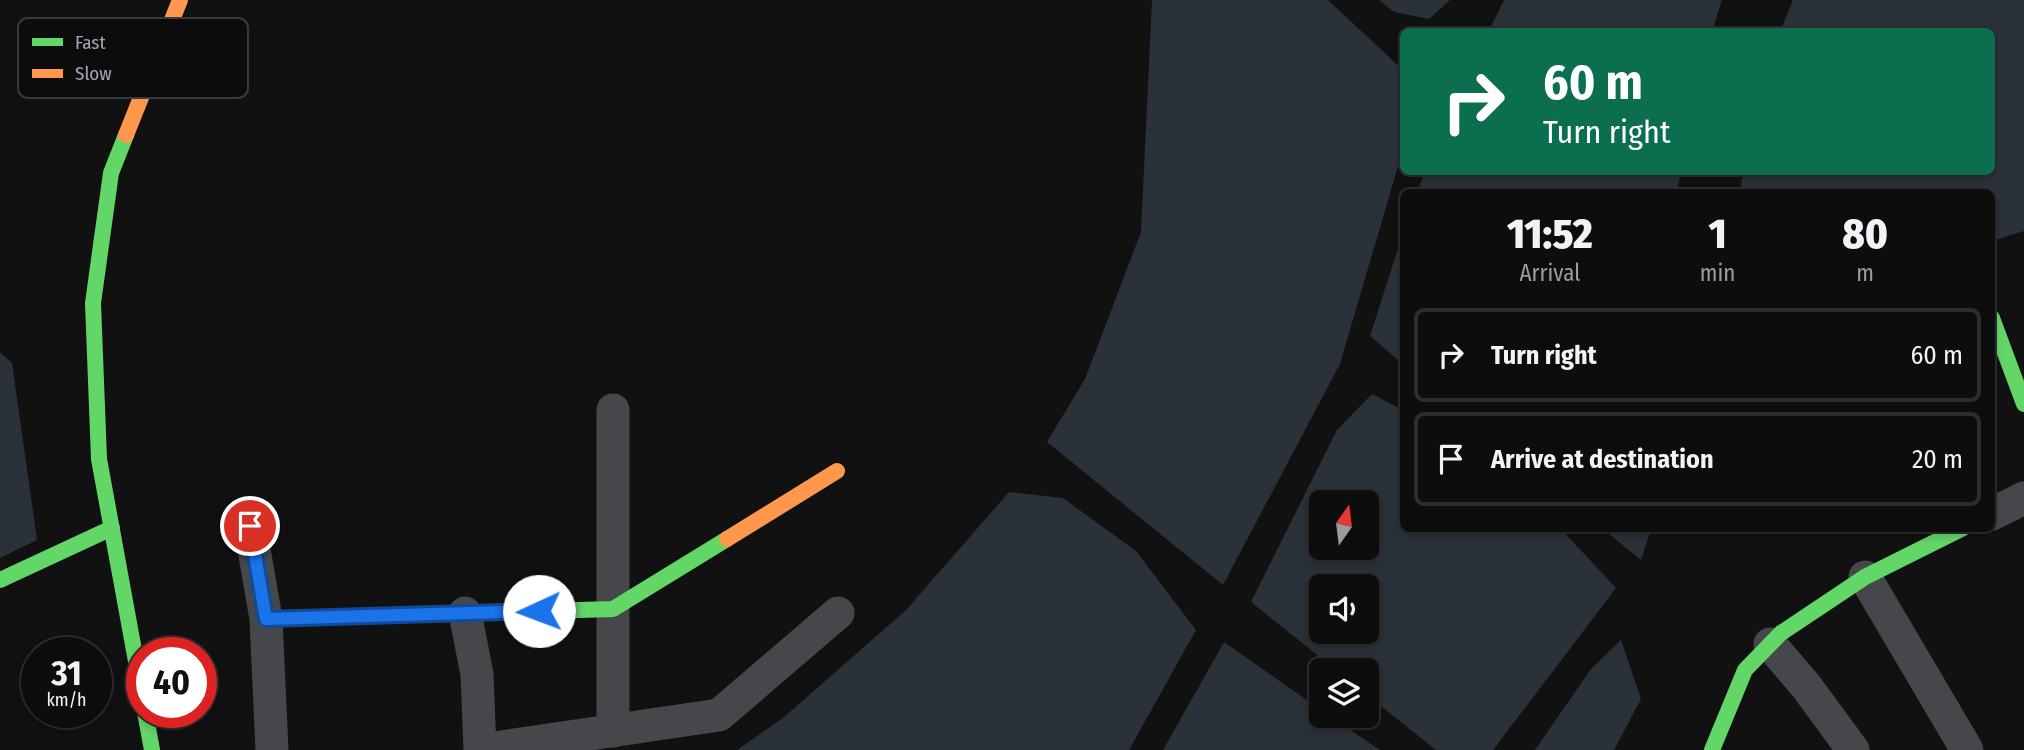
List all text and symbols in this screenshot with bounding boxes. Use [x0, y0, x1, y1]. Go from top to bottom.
legend [18, 18, 248, 98]
text: Fast [75, 31, 106, 54]
text: 60 m [1543, 53, 1643, 112]
icon: right [1428, 56, 1519, 147]
text: Slow [75, 62, 112, 85]
text: Turn right [1543, 113, 1670, 151]
text: 11:52 [1507, 209, 1593, 259]
text: 1 [1708, 209, 1727, 259]
text: 80 [1842, 209, 1888, 259]
text: Arrival [1519, 259, 1580, 287]
text: min [1700, 259, 1735, 287]
text: m [1856, 259, 1874, 287]
icon: right [1432, 336, 1470, 374]
text: Turn right [1491, 340, 1597, 371]
text: 60 m [1910, 340, 1963, 371]
icon: arrive [1432, 440, 1470, 478]
text: Arrive at destination [1491, 444, 1714, 475]
text: 20 m [1912, 444, 1963, 475]
north arrow [1309, 490, 1379, 560]
map controls [1309, 490, 1379, 728]
pin [220, 496, 280, 556]
icon: arrive [231, 507, 269, 545]
position arrow [502, 574, 576, 648]
button: sound [1309, 574, 1379, 644]
speed limit sign: 40 [126, 637, 217, 728]
text: 31 [51, 652, 82, 694]
button: layers [1309, 658, 1379, 728]
text: km/h [46, 689, 87, 711]

